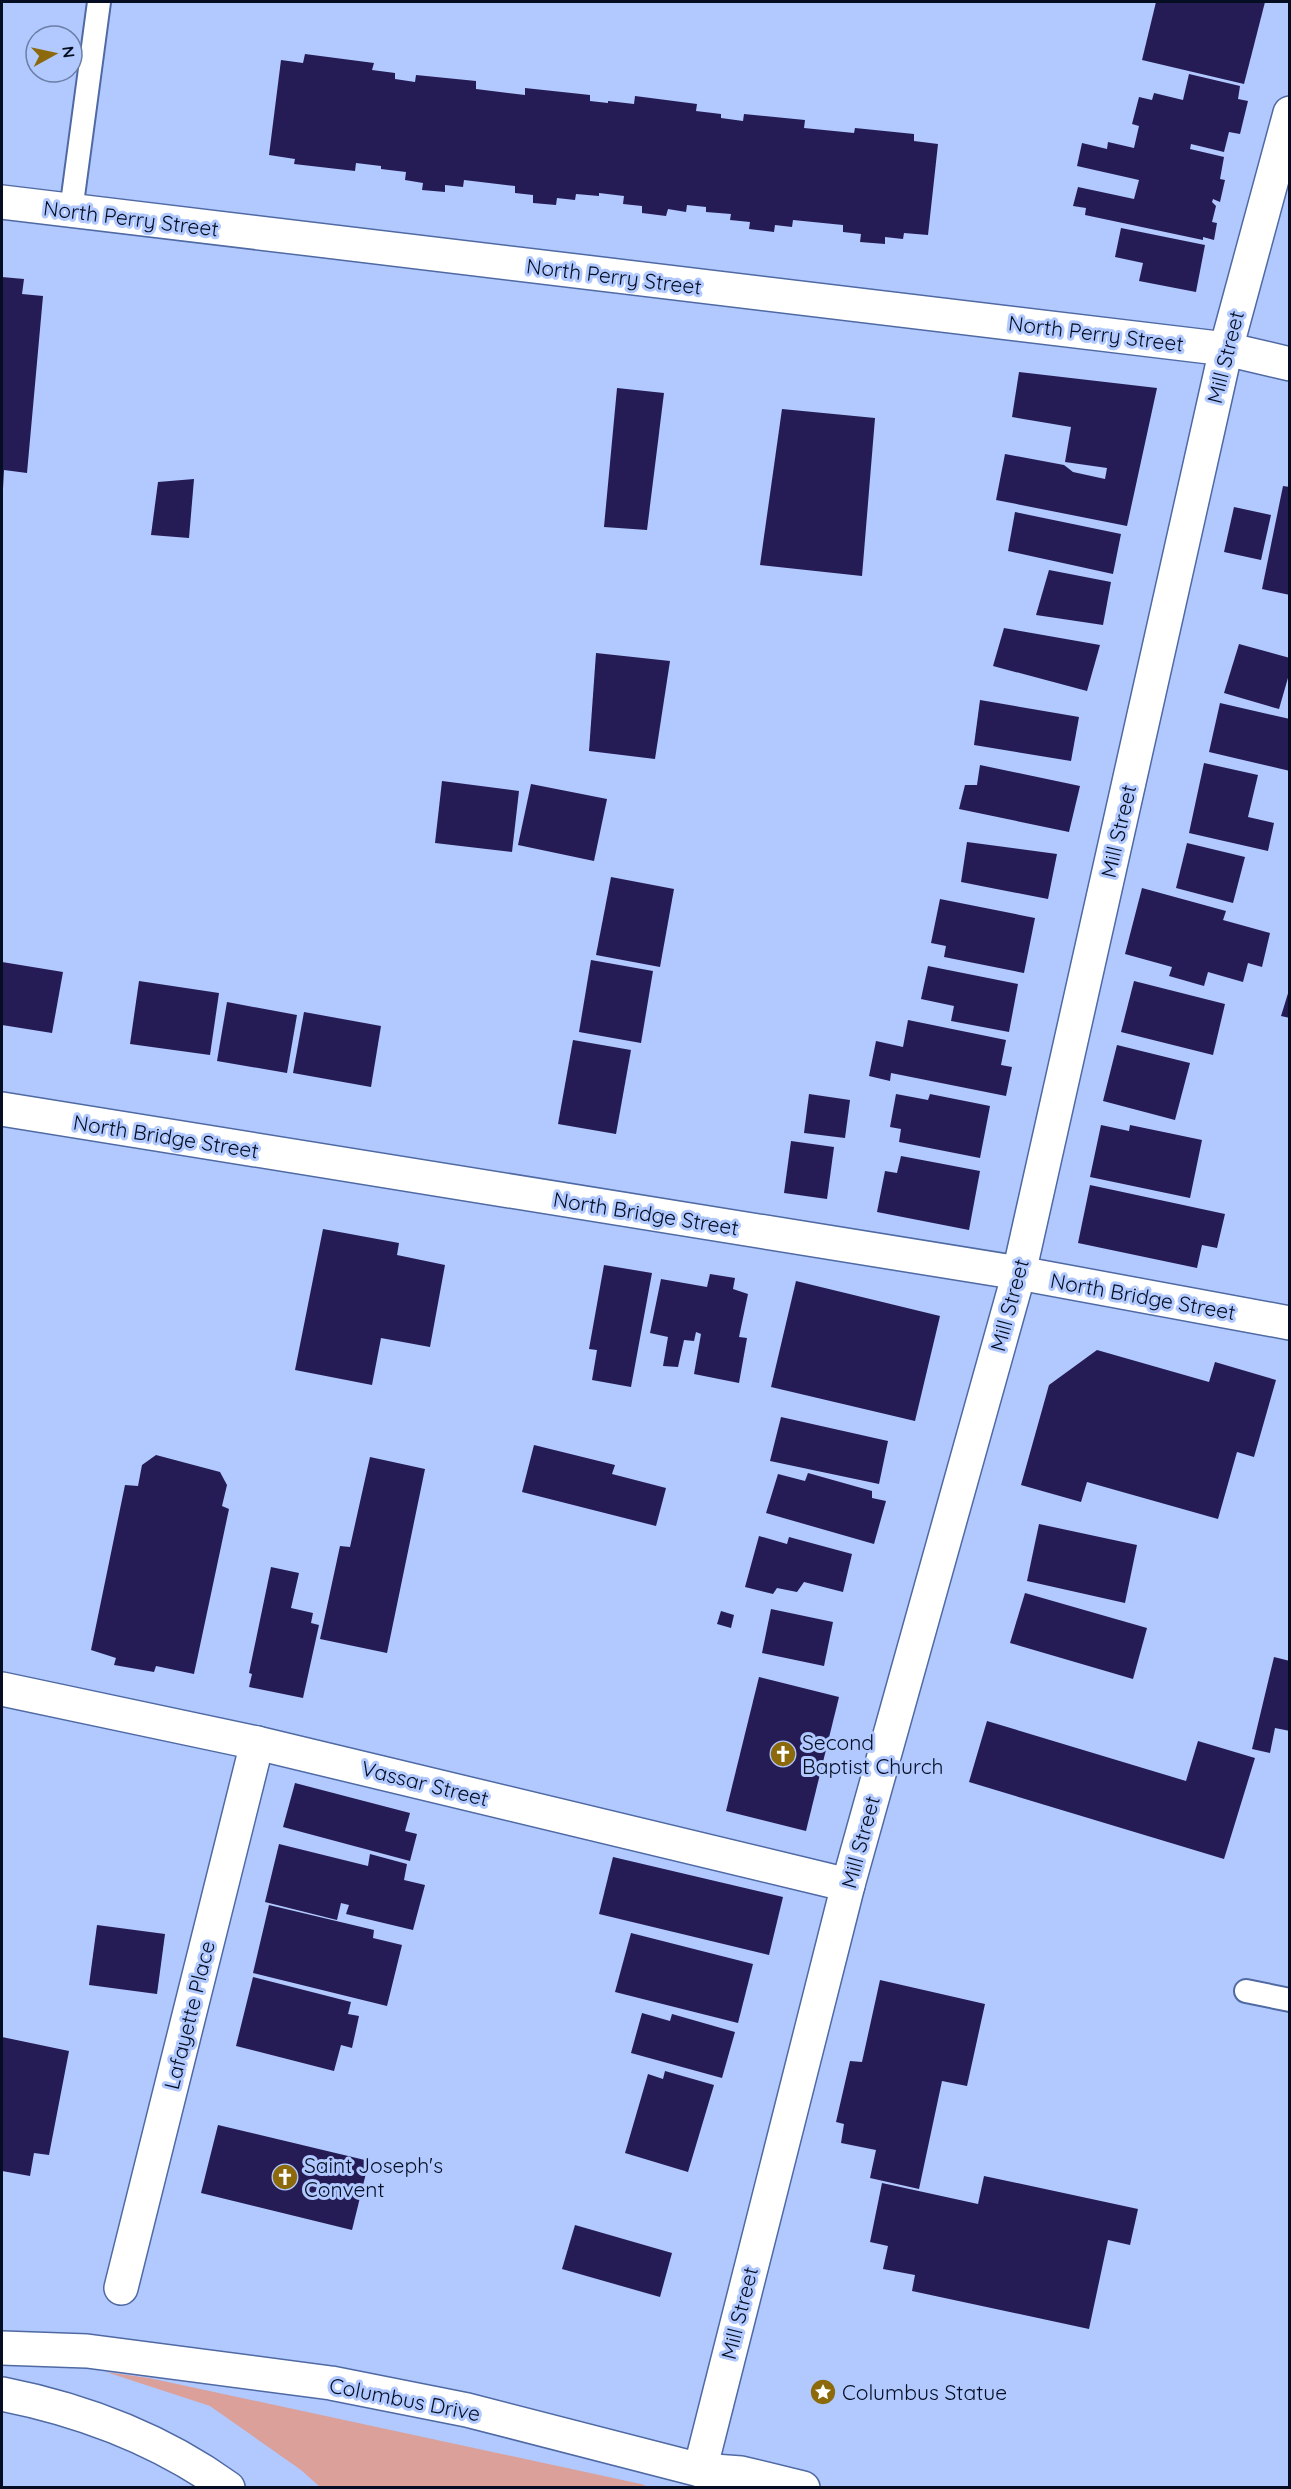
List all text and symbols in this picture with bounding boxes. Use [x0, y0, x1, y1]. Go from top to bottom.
north arrow [24, 24, 84, 84]
text: N [58, 45, 80, 59]
street label: North Perry Street [42, 194, 220, 242]
street label: North Perry Street [525, 252, 703, 300]
street label: Mill Street [1201, 308, 1249, 406]
street label: North Perry Street [1007, 309, 1185, 357]
street label: Mill Street [1095, 782, 1141, 880]
street label: North Bridge Street [71, 1108, 261, 1164]
street label: North Bridge Street [551, 1185, 741, 1241]
street label: Mill Street [984, 1256, 1034, 1354]
street label: North Bridge Street [1048, 1267, 1238, 1325]
place label: Second Baptist Church [802, 1729, 943, 1779]
church icon: Second Baptist Church [768, 1739, 798, 1769]
street label: Vassar Street [359, 1755, 491, 1811]
street label: Mill Street [835, 1793, 885, 1891]
street label: Lafayette Place [158, 1938, 220, 2092]
place label: Saint Joseph's Convent [304, 2152, 443, 2202]
church icon: Saint Joseph's Convent [270, 2162, 300, 2192]
street label: Mill Street [715, 2264, 763, 2362]
street label: Columbus Drive [327, 2372, 483, 2426]
place icon: Columbus Statue [808, 2377, 838, 2407]
place label: Columbus Statue [842, 2379, 1007, 2405]

